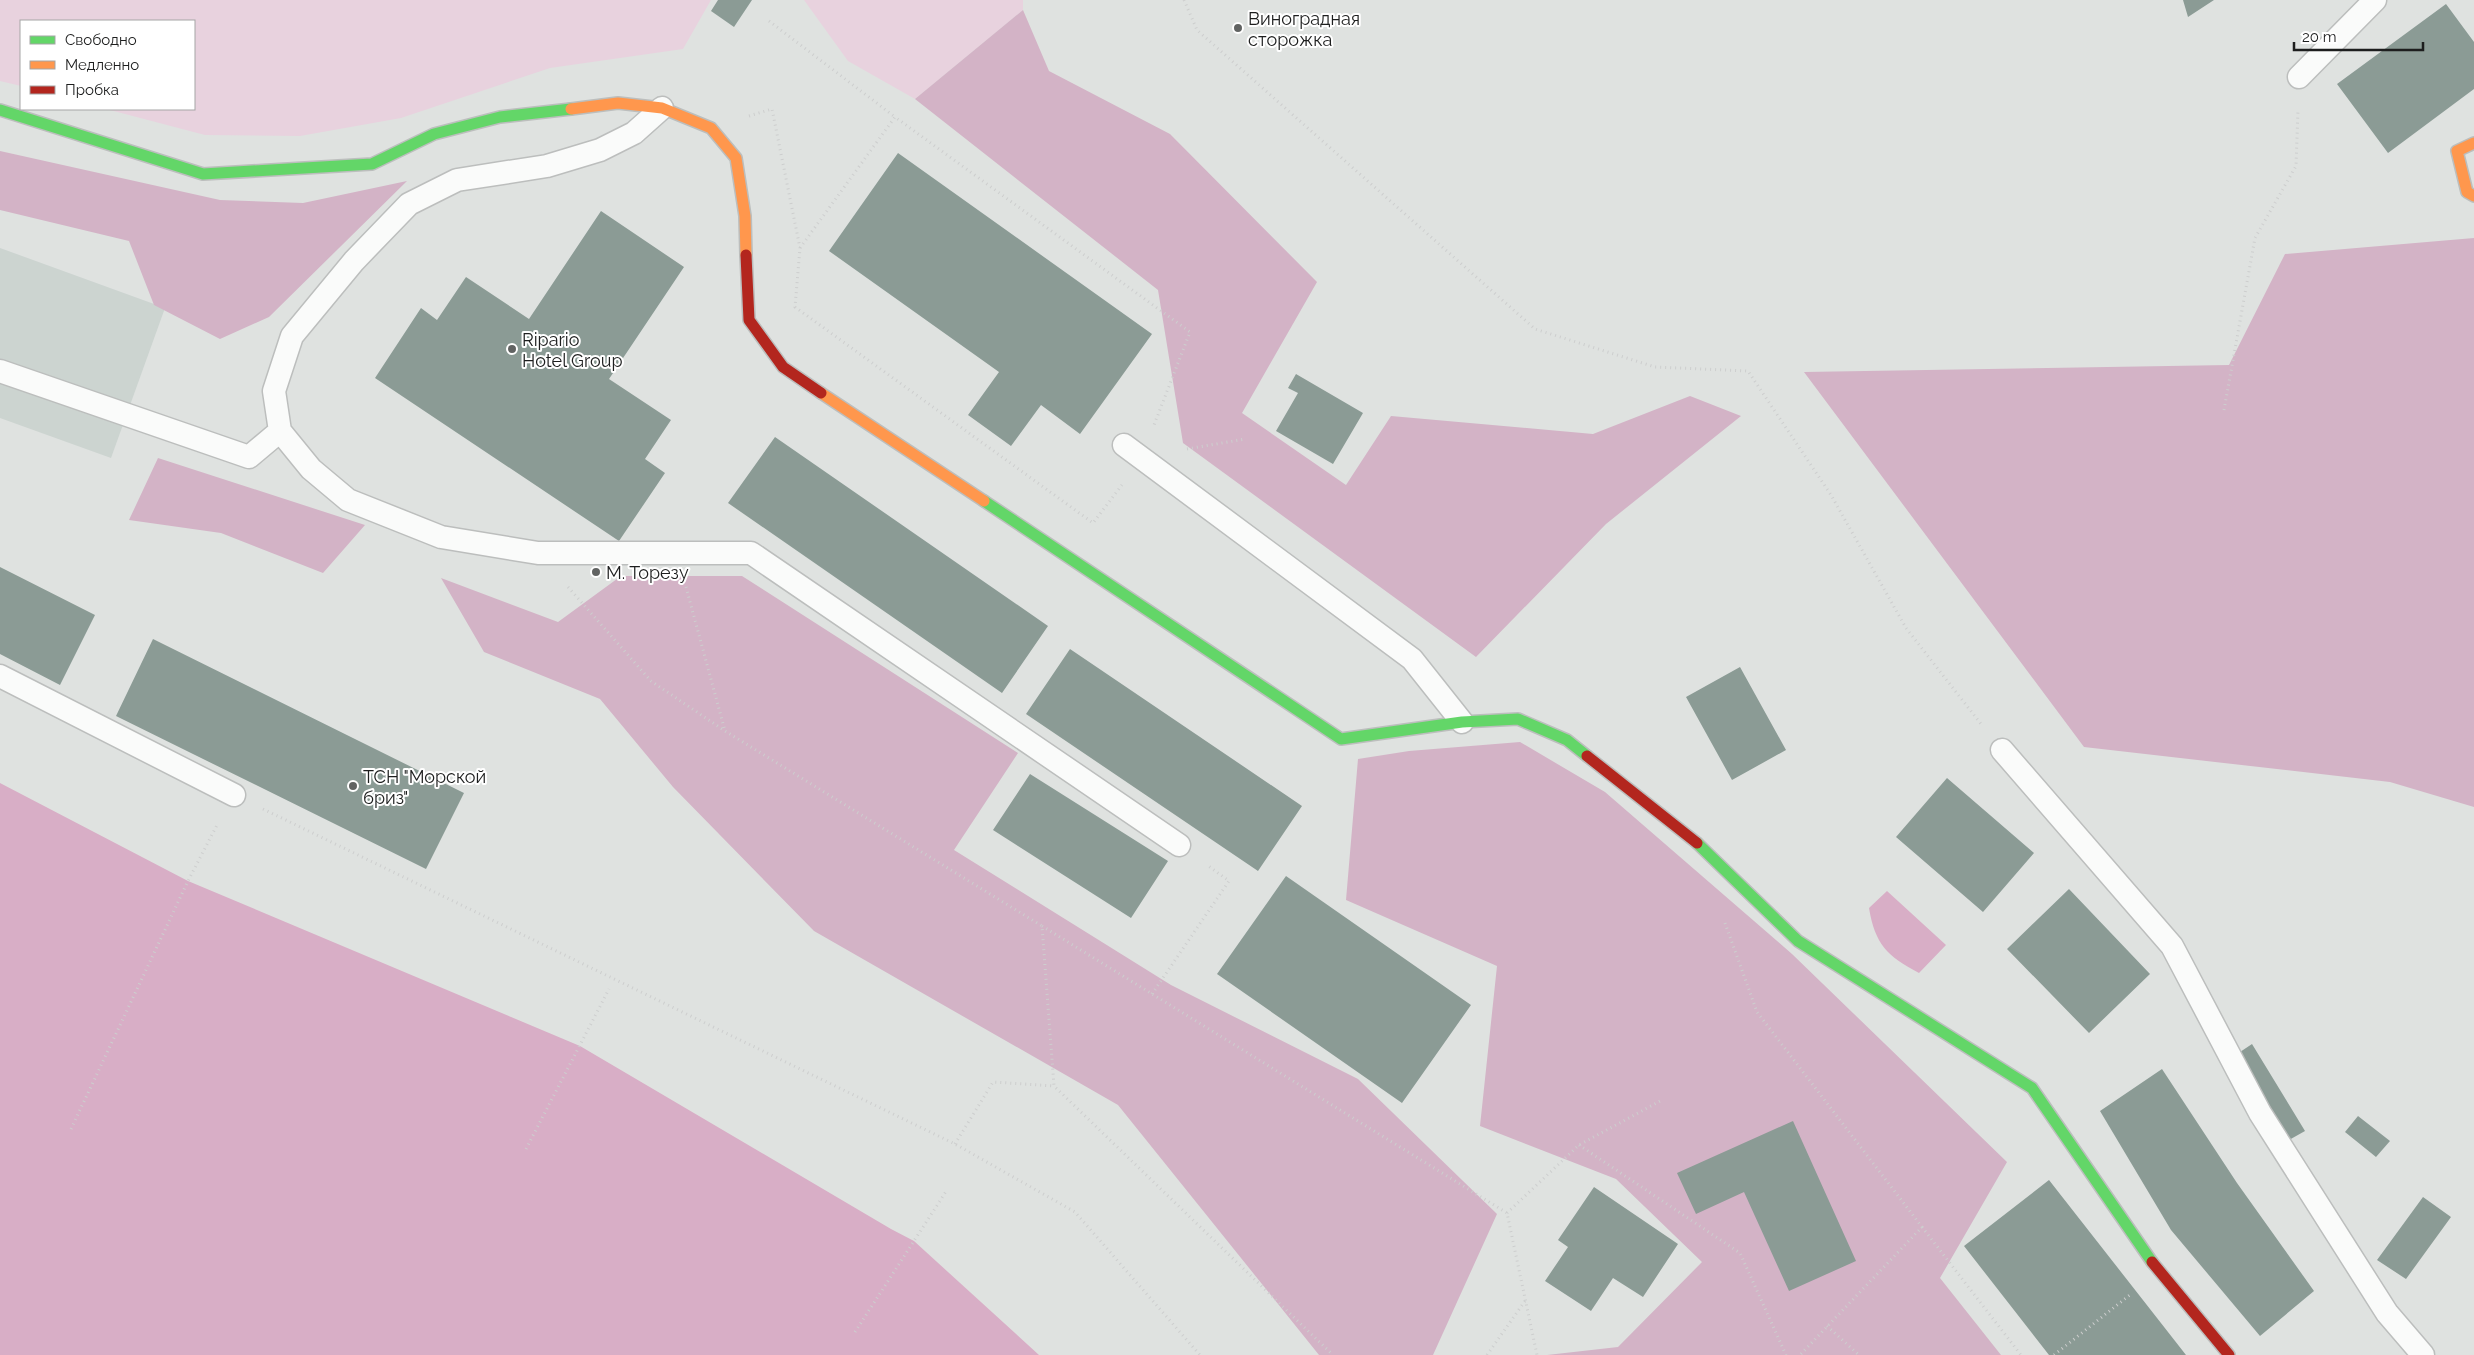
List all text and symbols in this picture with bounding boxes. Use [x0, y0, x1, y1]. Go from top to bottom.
place label: Виноградная сторожка [1248, 8, 1360, 50]
legend [20, 20, 195, 110]
scale bar [2294, 20, 2423, 52]
marker: Виноградная сторожка [1232, 22, 1244, 34]
text: 20 m [2302, 28, 2337, 46]
text: Свободно [65, 31, 137, 49]
text: Медленно [65, 56, 139, 74]
text: Пробка [65, 81, 119, 99]
place label: Ripario Hotel Group [522, 329, 623, 371]
marker: Ripario Hotel Group [506, 343, 518, 355]
place label: М. Торезу [606, 562, 689, 583]
marker: М. Торезу [590, 566, 602, 578]
place label: ТСН "Морской бриз" [363, 766, 486, 808]
marker: ТСН "Морской бриз" [347, 780, 359, 792]

